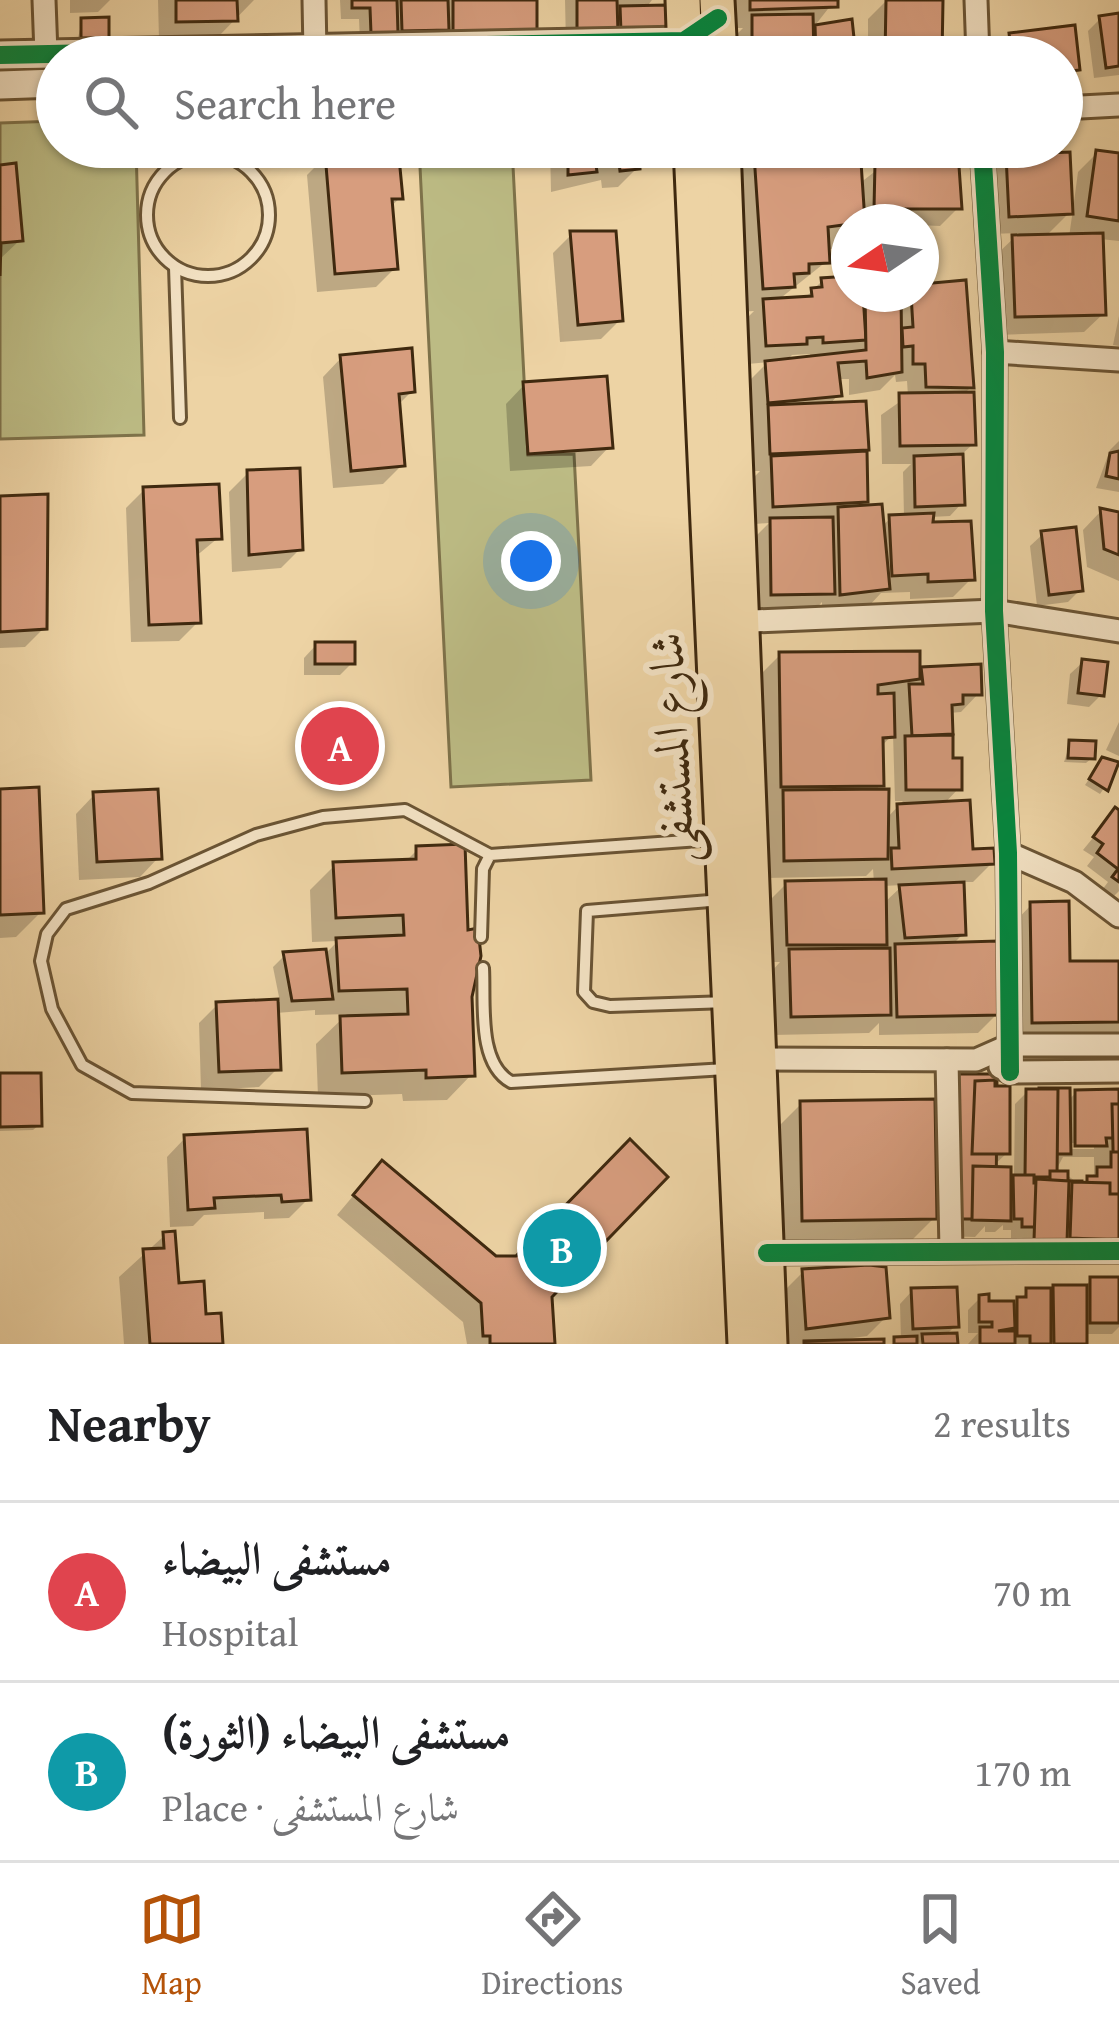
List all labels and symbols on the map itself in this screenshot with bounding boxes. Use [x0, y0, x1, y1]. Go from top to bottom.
north arrow [831, 204, 939, 312]
your location [501, 531, 561, 591]
street label: شارع المستشفى [629, 631, 717, 865]
pin: A [301, 701, 379, 791]
pin: B [523, 1203, 601, 1293]

